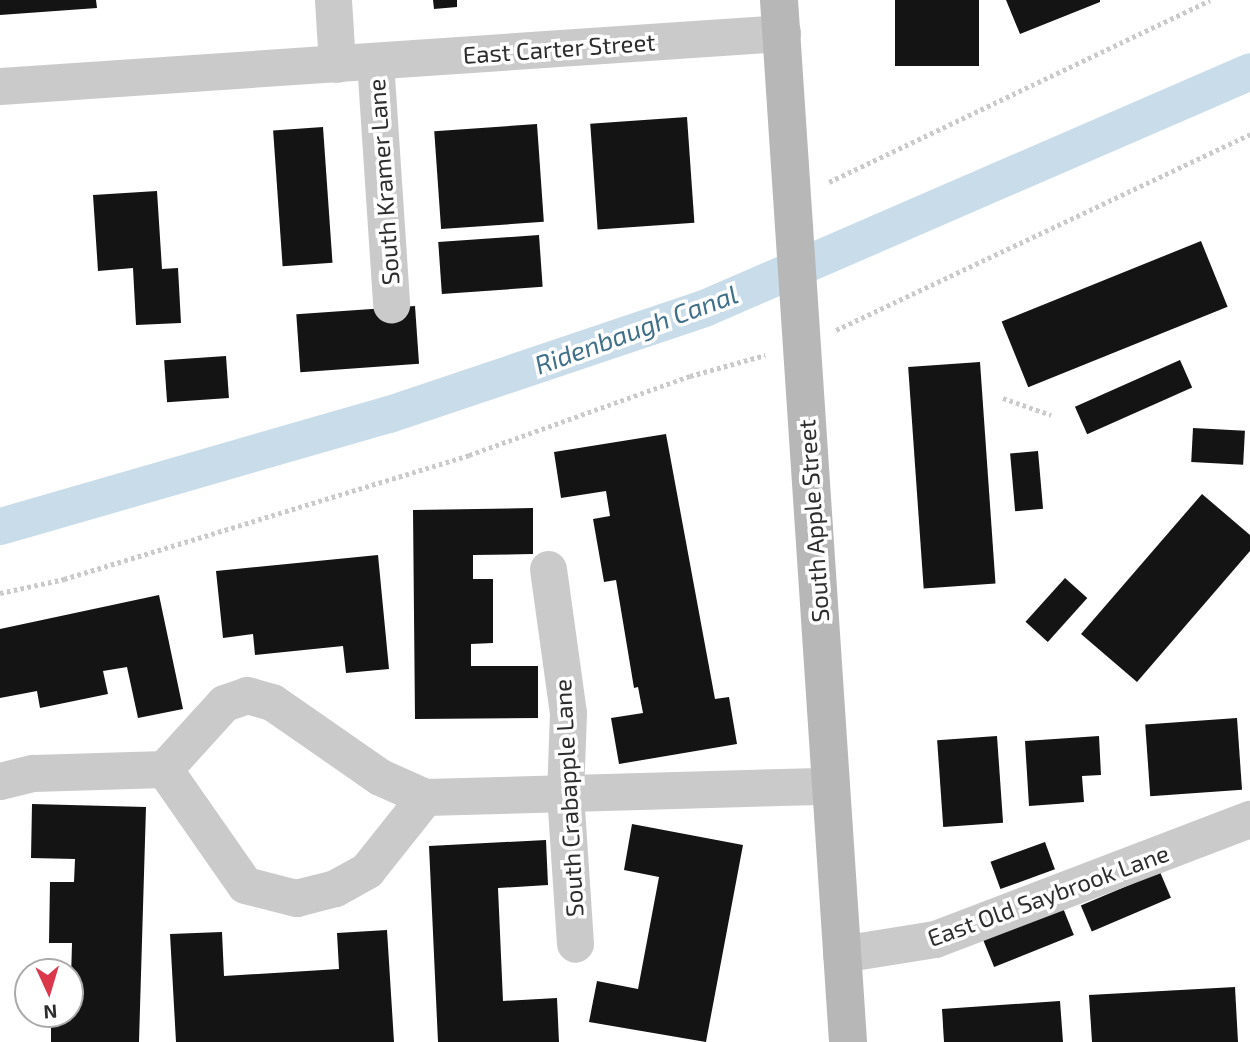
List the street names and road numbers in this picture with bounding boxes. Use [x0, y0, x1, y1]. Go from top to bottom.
street label: East Carter Street [461, 27, 657, 69]
street label: South Kramer Lane [361, 78, 405, 286]
street label: South Apple Street [792, 418, 834, 624]
street label: South Crabapple Lane [547, 678, 589, 918]
street label: East Old Saybrook Lane [923, 838, 1173, 952]

